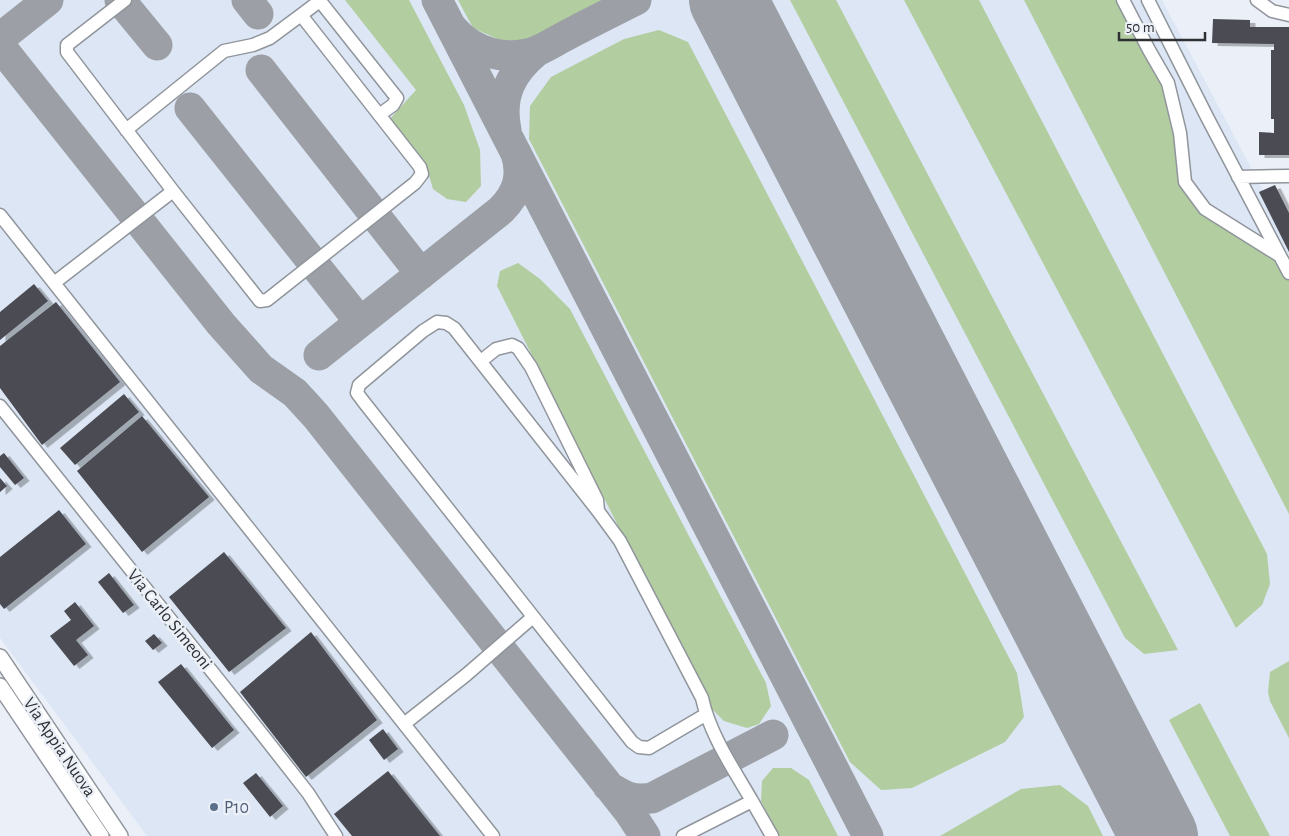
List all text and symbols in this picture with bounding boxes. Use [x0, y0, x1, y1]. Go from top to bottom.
scale bar [1119, 10, 1205, 42]
text: 50 m [1126, 20, 1155, 35]
street label: Via Carlo Simeoni [123, 566, 215, 673]
street label: Via Appia Nuova [19, 695, 99, 800]
place label: P10 [224, 799, 249, 817]
marker: P10 [208, 801, 220, 813]

